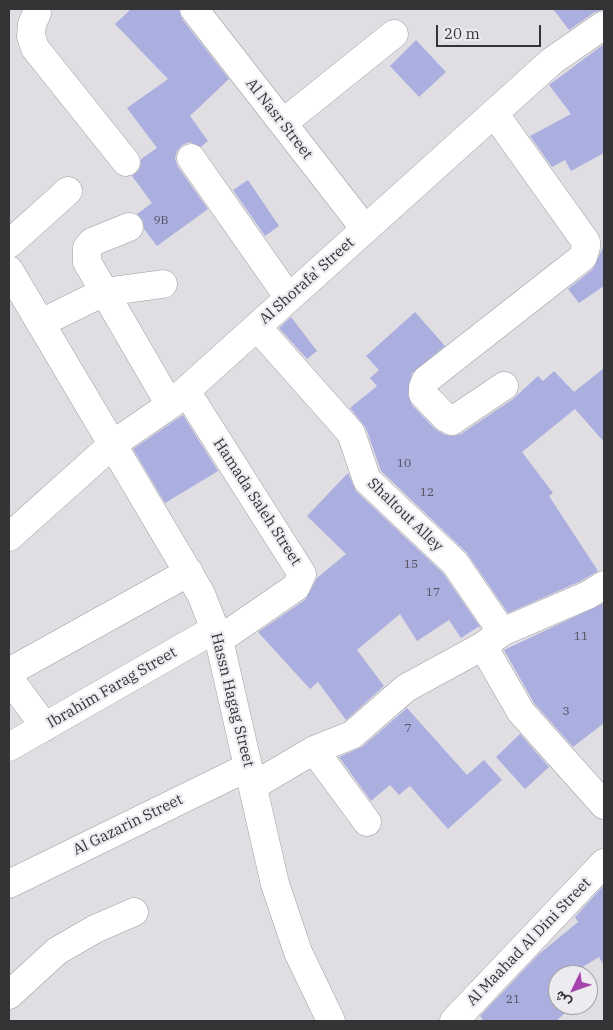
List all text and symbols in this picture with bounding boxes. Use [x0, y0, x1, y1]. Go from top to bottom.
scale bar [438, 15, 543, 47]
text: 20 m [444, 24, 480, 43]
street label: Al Nasr Street [242, 75, 316, 163]
house number: 9B [153, 214, 169, 228]
street label: Al Shorafa' Street [256, 234, 358, 328]
street label: Hamada Saleh Street [209, 435, 305, 569]
house number: 10 [397, 457, 411, 471]
street label: Shaltout Alley [364, 475, 446, 555]
house number: 12 [420, 486, 434, 500]
house number: 15 [404, 558, 418, 572]
house number: 17 [426, 586, 440, 600]
house number: 11 [574, 630, 588, 644]
street label: Hassn Hagag Street [207, 631, 257, 769]
street label: Ibrahim Farag Street [44, 644, 180, 732]
house number: 3 [562, 705, 570, 719]
house number: 7 [404, 722, 412, 736]
street label: Al Gazarin Street [70, 791, 186, 859]
street label: Al Maahad Al Dini Street [463, 874, 595, 1010]
north arrow [548, 965, 598, 1015]
text: ش [550, 987, 575, 1012]
house number: 21 [506, 993, 520, 1007]

